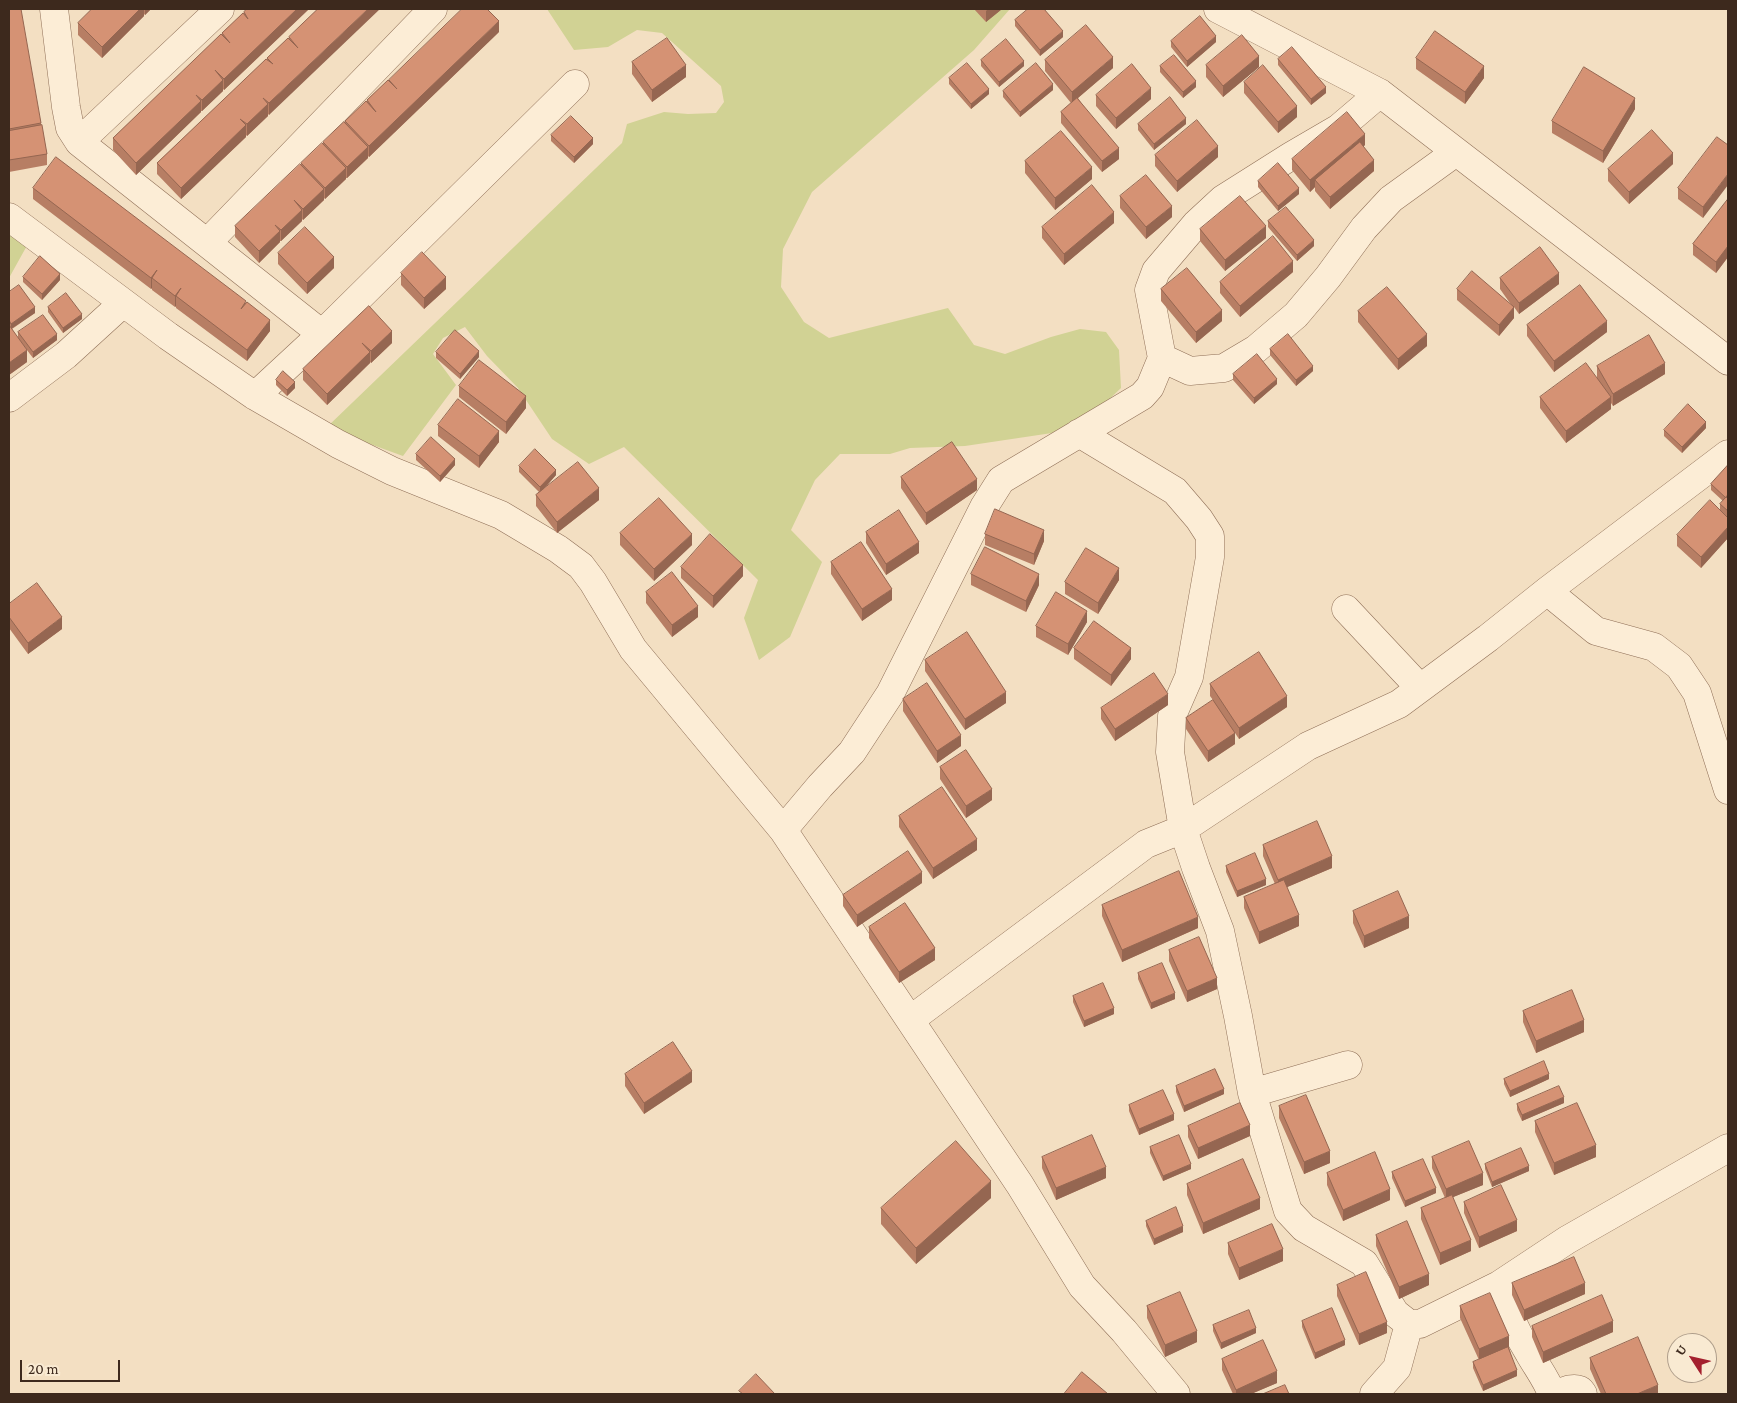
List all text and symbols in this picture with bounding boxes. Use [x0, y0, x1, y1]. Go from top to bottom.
north arrow [1667, 1333, 1717, 1383]
text: U [1671, 1341, 1690, 1358]
scale bar [22, 1350, 122, 1382]
text: 20 m [28, 1361, 59, 1377]

